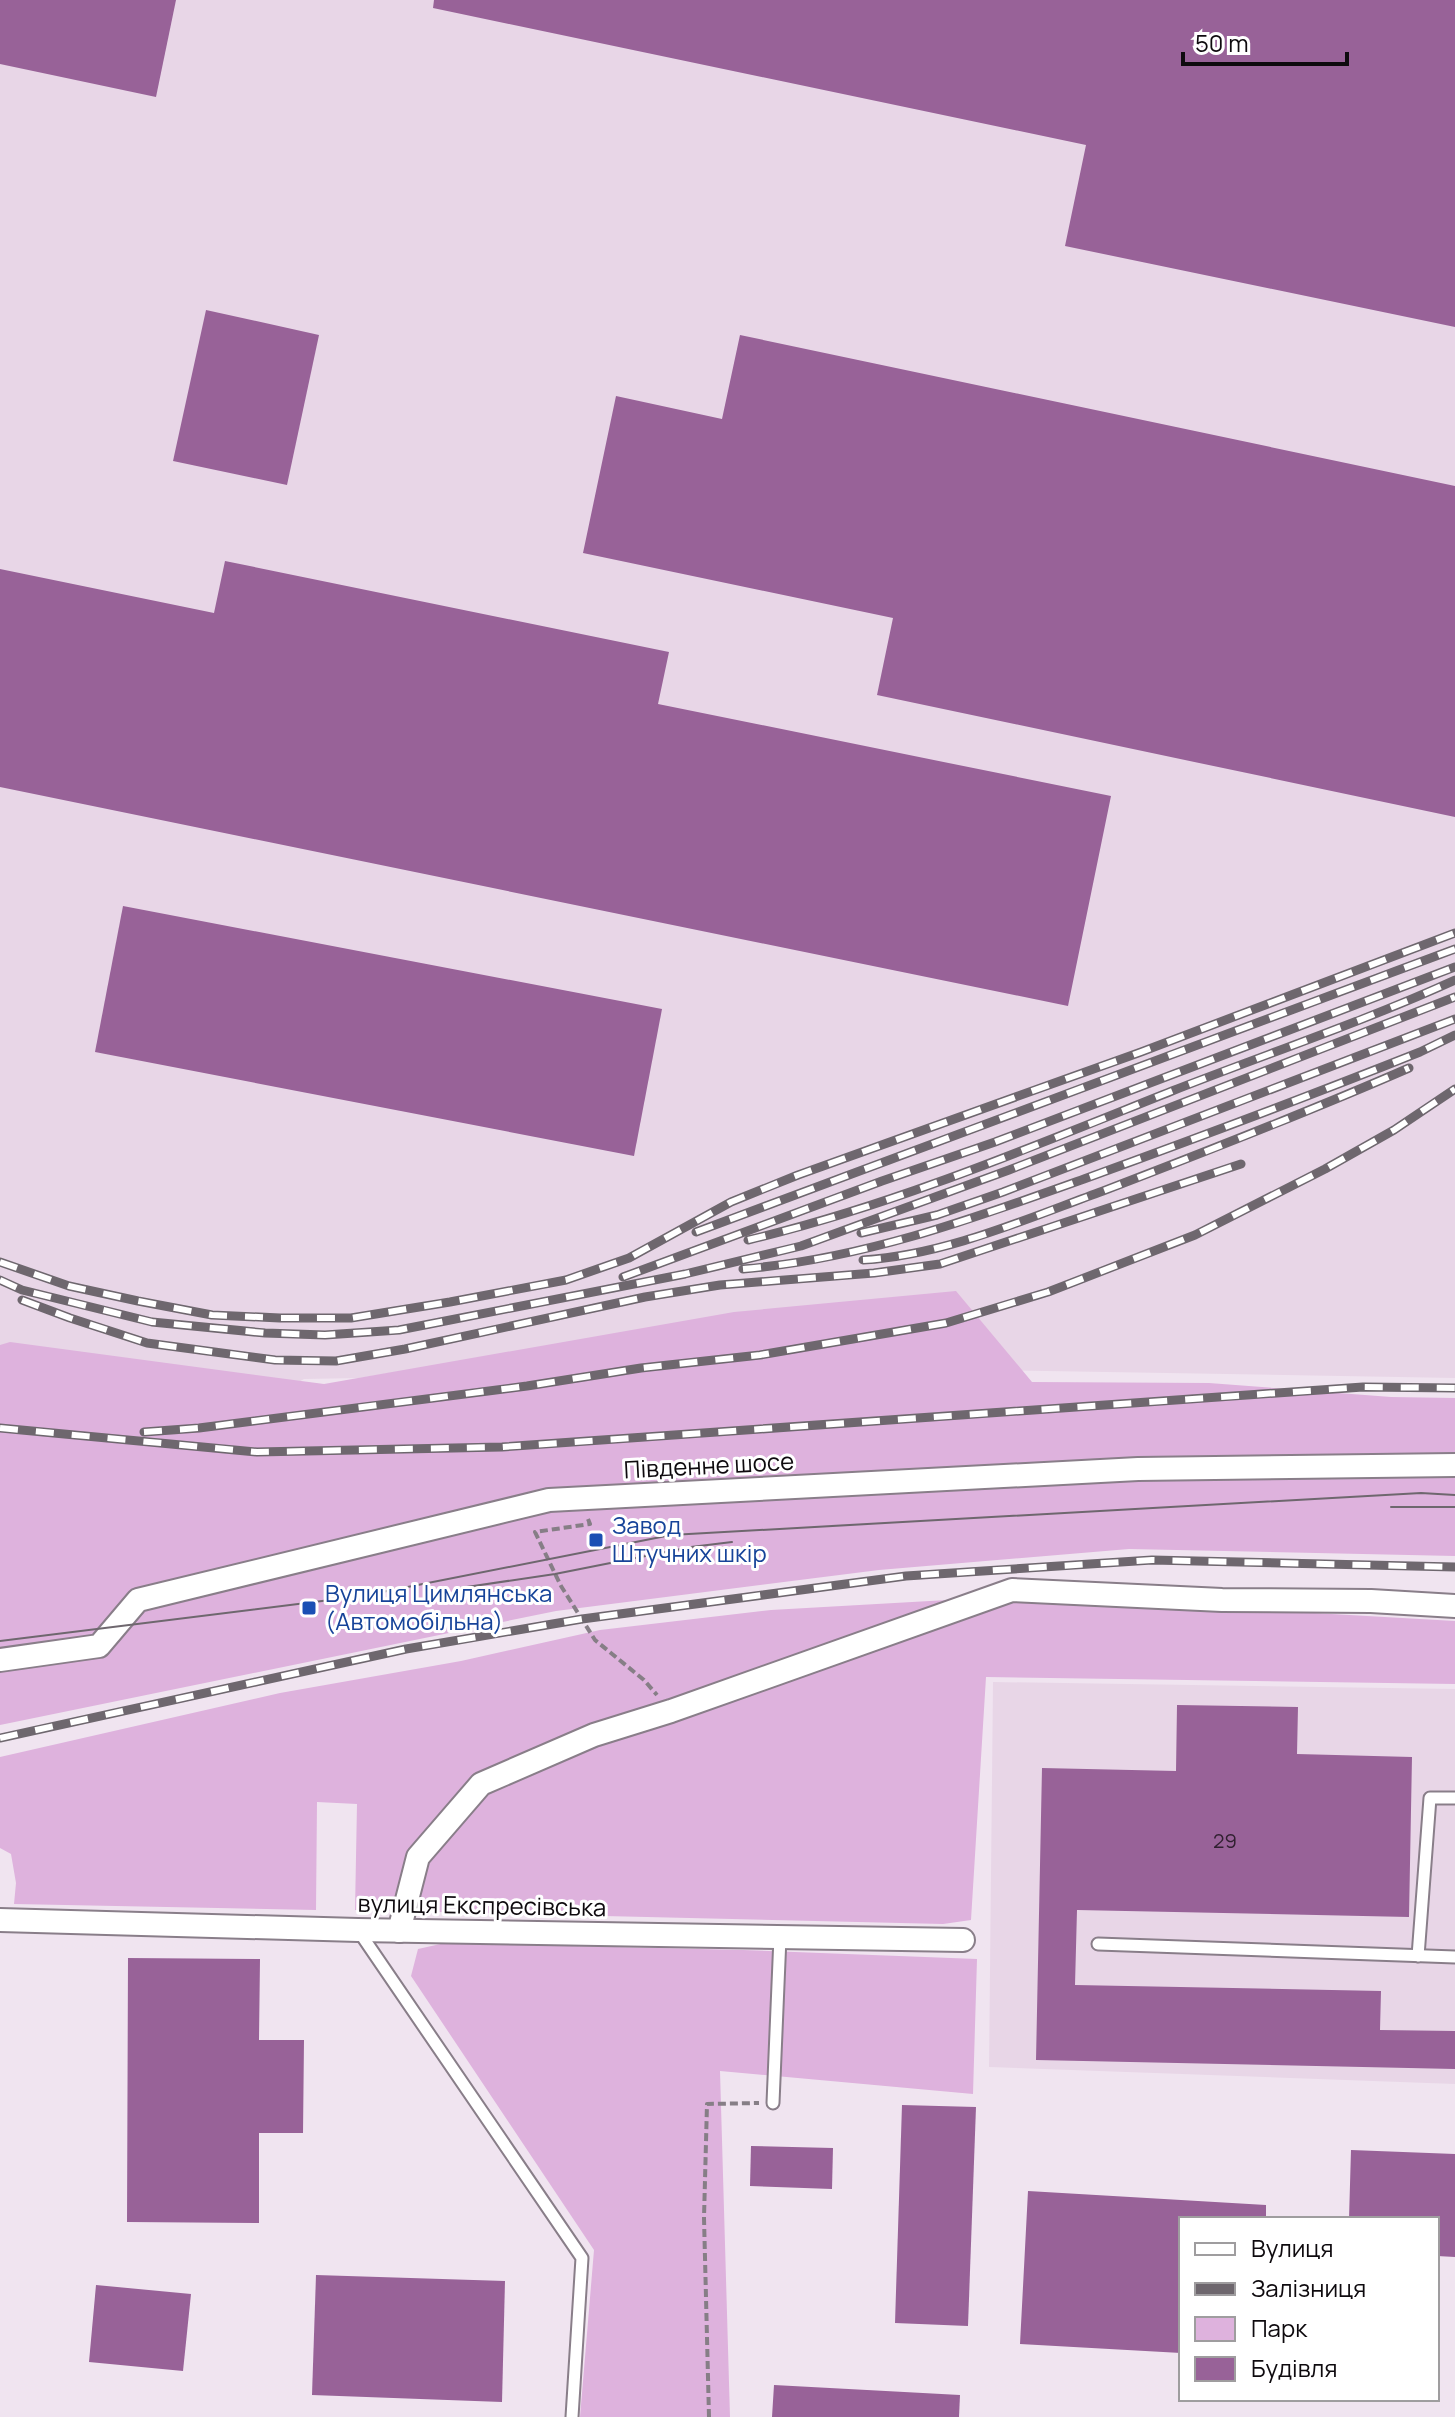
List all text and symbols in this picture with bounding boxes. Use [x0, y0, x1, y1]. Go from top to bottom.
scale bar [1183, 16, 1347, 66]
text: 50 m [1195, 26, 1249, 59]
street label: Південне шосе [623, 1444, 795, 1485]
place label: Завод Штучних шкір [612, 1508, 767, 1569]
marker: Завод Штучних шкір [587, 1531, 605, 1549]
place label: Вулиця Цимлянська (Автомобільна) [325, 1576, 552, 1637]
marker: Вулиця Цимлянська (Автомобільна) [300, 1599, 318, 1617]
house number: 29 [1213, 1827, 1237, 1854]
street label: вулиця Експресівська [357, 1886, 607, 1923]
legend [1179, 2217, 1439, 2401]
text: Вулиця [1251, 2231, 1333, 2264]
text: Залізниця [1251, 2271, 1366, 2304]
text: Парк [1251, 2311, 1308, 2344]
text: Будівля [1251, 2351, 1338, 2384]

